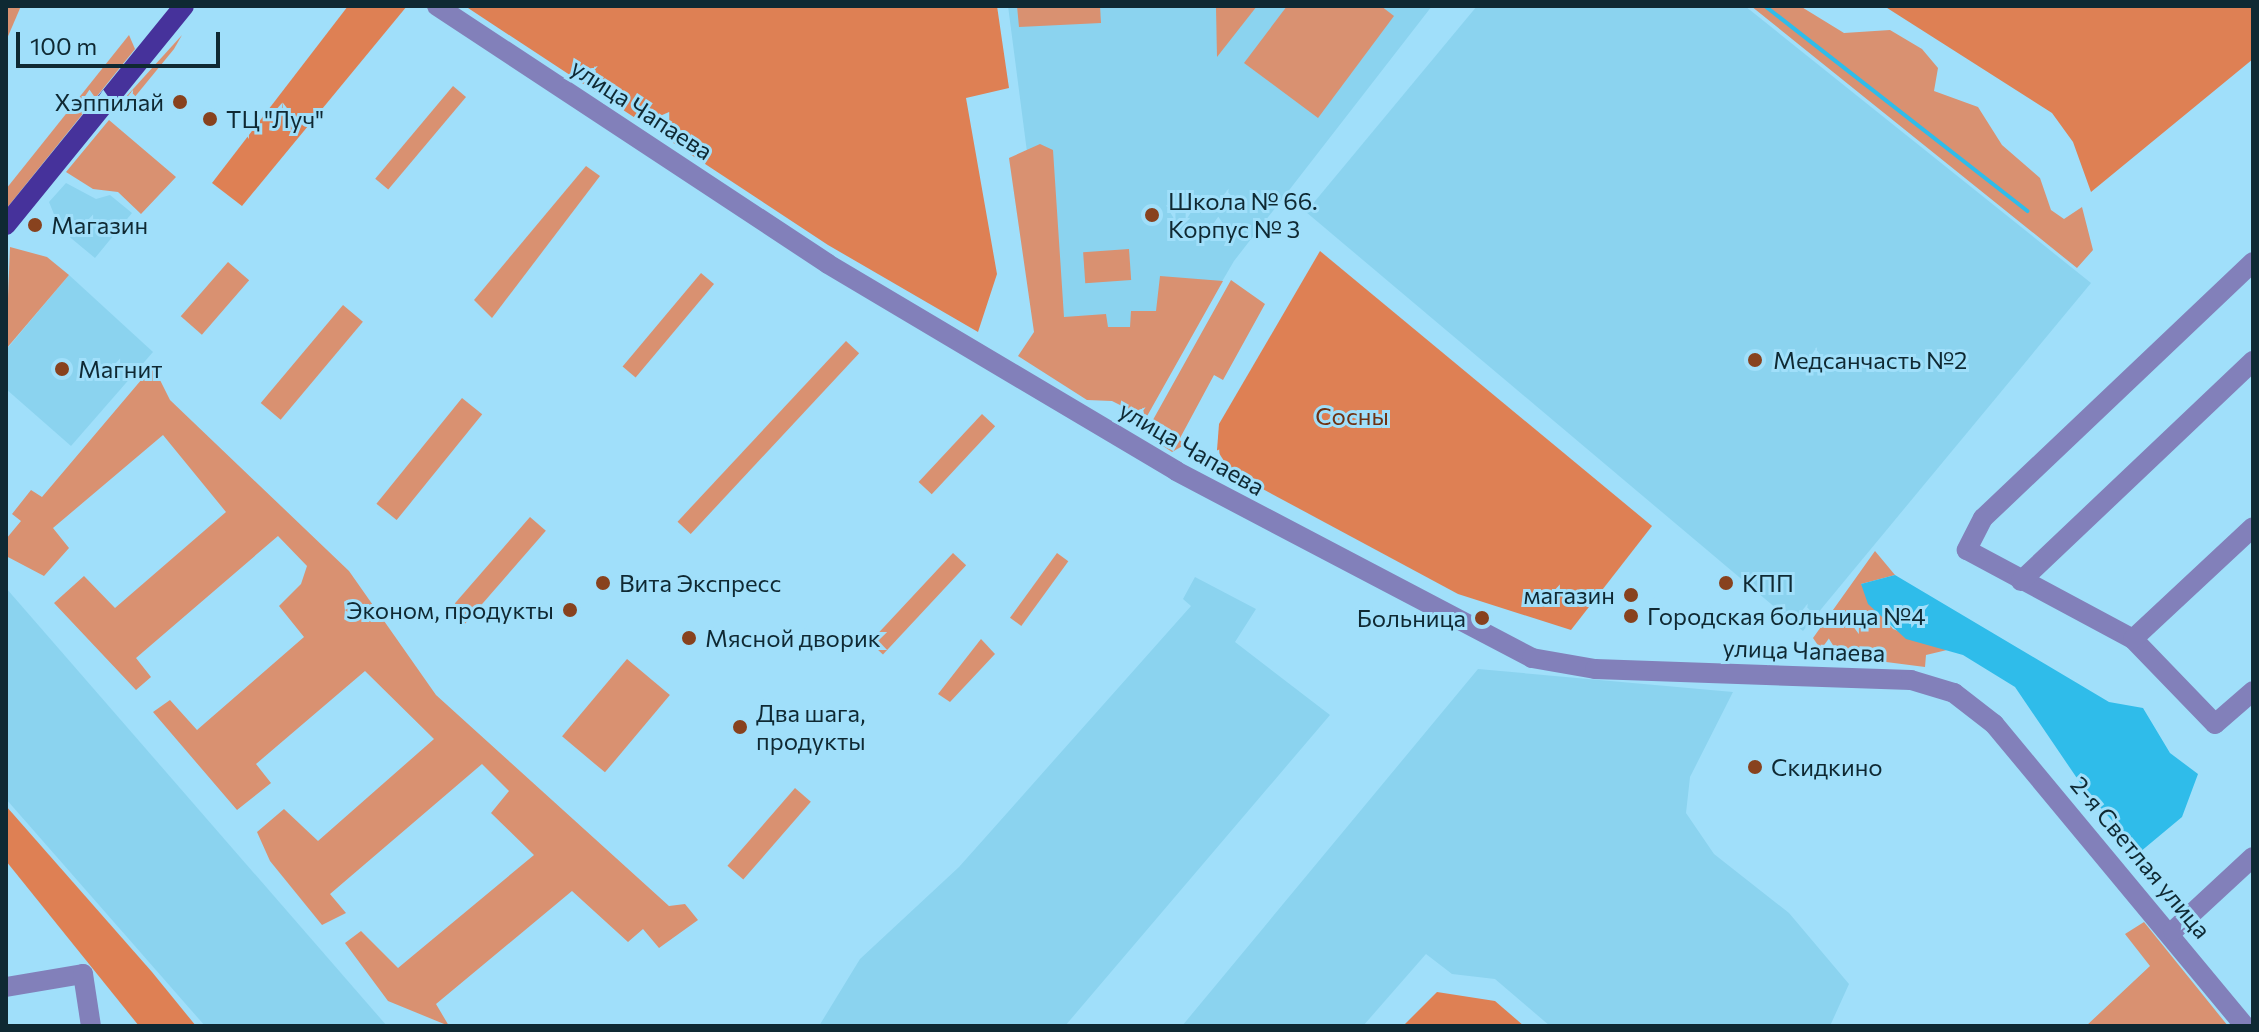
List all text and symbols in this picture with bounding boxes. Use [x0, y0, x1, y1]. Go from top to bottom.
scale bar [20, 16, 224, 66]
text: 100 m [30, 31, 97, 60]
street label: улица Чапаева [566, 53, 718, 165]
place label: Хэппилай [55, 88, 164, 116]
marker: Хэппилай [171, 93, 189, 111]
place label: ТЦ "Луч" [226, 105, 324, 133]
marker: ТЦ "Луч" [201, 110, 219, 128]
place label: Школа № 66. Корпус № 3 [1168, 187, 1318, 243]
marker: Школа № 66. Корпус № 3 [1143, 206, 1161, 224]
place label: Магазин [51, 211, 148, 239]
marker: Магазин [26, 216, 44, 234]
place label: Медсанчасть №2 [1773, 346, 1967, 374]
marker: Медсанчасть №2 [1744, 349, 1766, 371]
place label: Магнит [78, 355, 162, 383]
marker: Магнит [53, 360, 71, 378]
street label: улица Чапаева [1114, 395, 1270, 501]
park label: Сосны [1315, 402, 1389, 430]
place label: Вита Экспресс [619, 569, 781, 597]
place label: КПП [1742, 569, 1794, 597]
marker: Вита Экспресс [594, 574, 612, 592]
marker: КПП [1717, 574, 1735, 592]
place label: магазин [1523, 581, 1615, 609]
marker: магазин [1622, 586, 1640, 604]
place label: Эконом, продукты [346, 596, 554, 624]
marker: Эконом, продукты [561, 601, 579, 619]
place label: Городская больница №4 [1647, 602, 1926, 630]
place label: Больница [1357, 604, 1466, 632]
marker: Городская больница №4 [1622, 607, 1640, 625]
marker: Больница [1473, 609, 1491, 627]
place label: Мясной дворик [705, 624, 881, 652]
marker: Мясной дворик [680, 629, 698, 647]
street label: улица Чапаева [1722, 633, 1886, 667]
place label: Два шага, продукты [756, 699, 866, 755]
marker: Два шага, продукты [731, 718, 749, 736]
place label: Скидкино [1771, 753, 1883, 781]
marker: Скидкино [1746, 758, 1764, 776]
street label: 2-я Светлая улица [2065, 770, 2217, 944]

